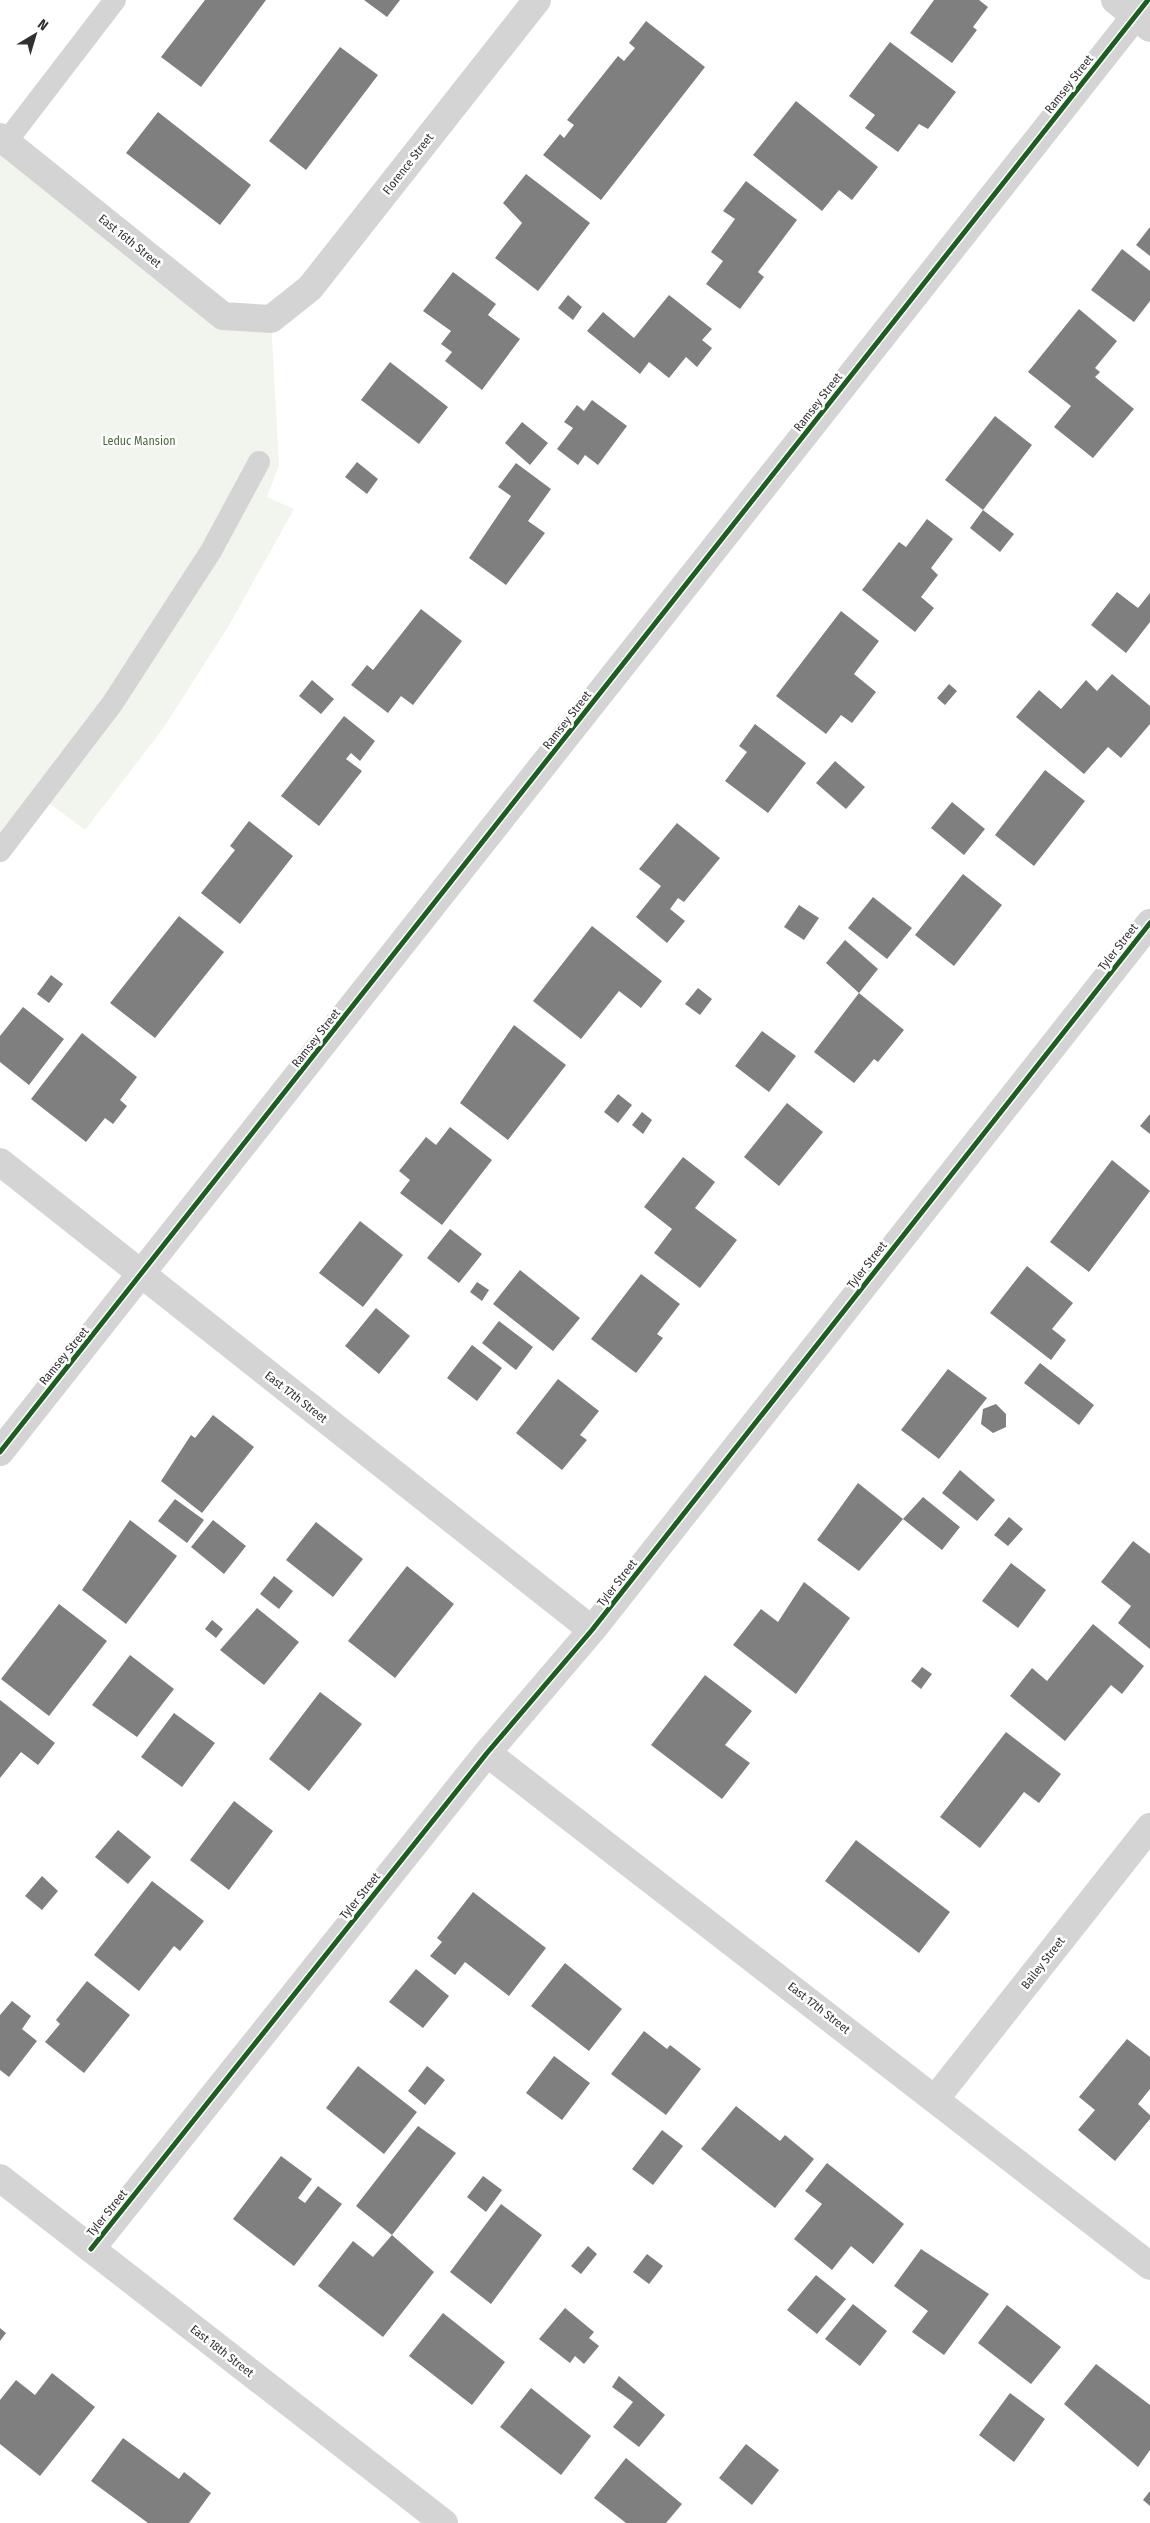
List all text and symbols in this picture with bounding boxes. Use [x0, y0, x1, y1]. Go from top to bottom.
north arrow [10, 10, 60, 60]
text: N [34, 16, 51, 34]
street label: Ramsey Street [1042, 52, 1096, 116]
street label: Florence Street [380, 131, 436, 197]
street label: East 16th Street [96, 212, 164, 271]
street label: Ramsey Street [791, 370, 845, 434]
park label: Leduc Mansion [102, 434, 176, 448]
street label: Ramsey Street [540, 688, 594, 752]
street label: Tyler Street [1095, 921, 1141, 973]
street label: Ramsey Street [289, 1006, 343, 1070]
street label: Tyler Street [844, 1239, 890, 1291]
street label: Ramsey Street [36, 1324, 92, 1388]
street label: East 17th Street [262, 1368, 330, 1426]
street label: Tyler Street [594, 1557, 640, 1609]
street label: Tyler Street [337, 1870, 383, 1922]
street label: Bailey Street [1018, 1934, 1068, 1992]
street label: East 17th Street [785, 1979, 853, 2037]
street label: Tyler Street [84, 2187, 130, 2239]
street label: East 18th Street [188, 2322, 256, 2380]

